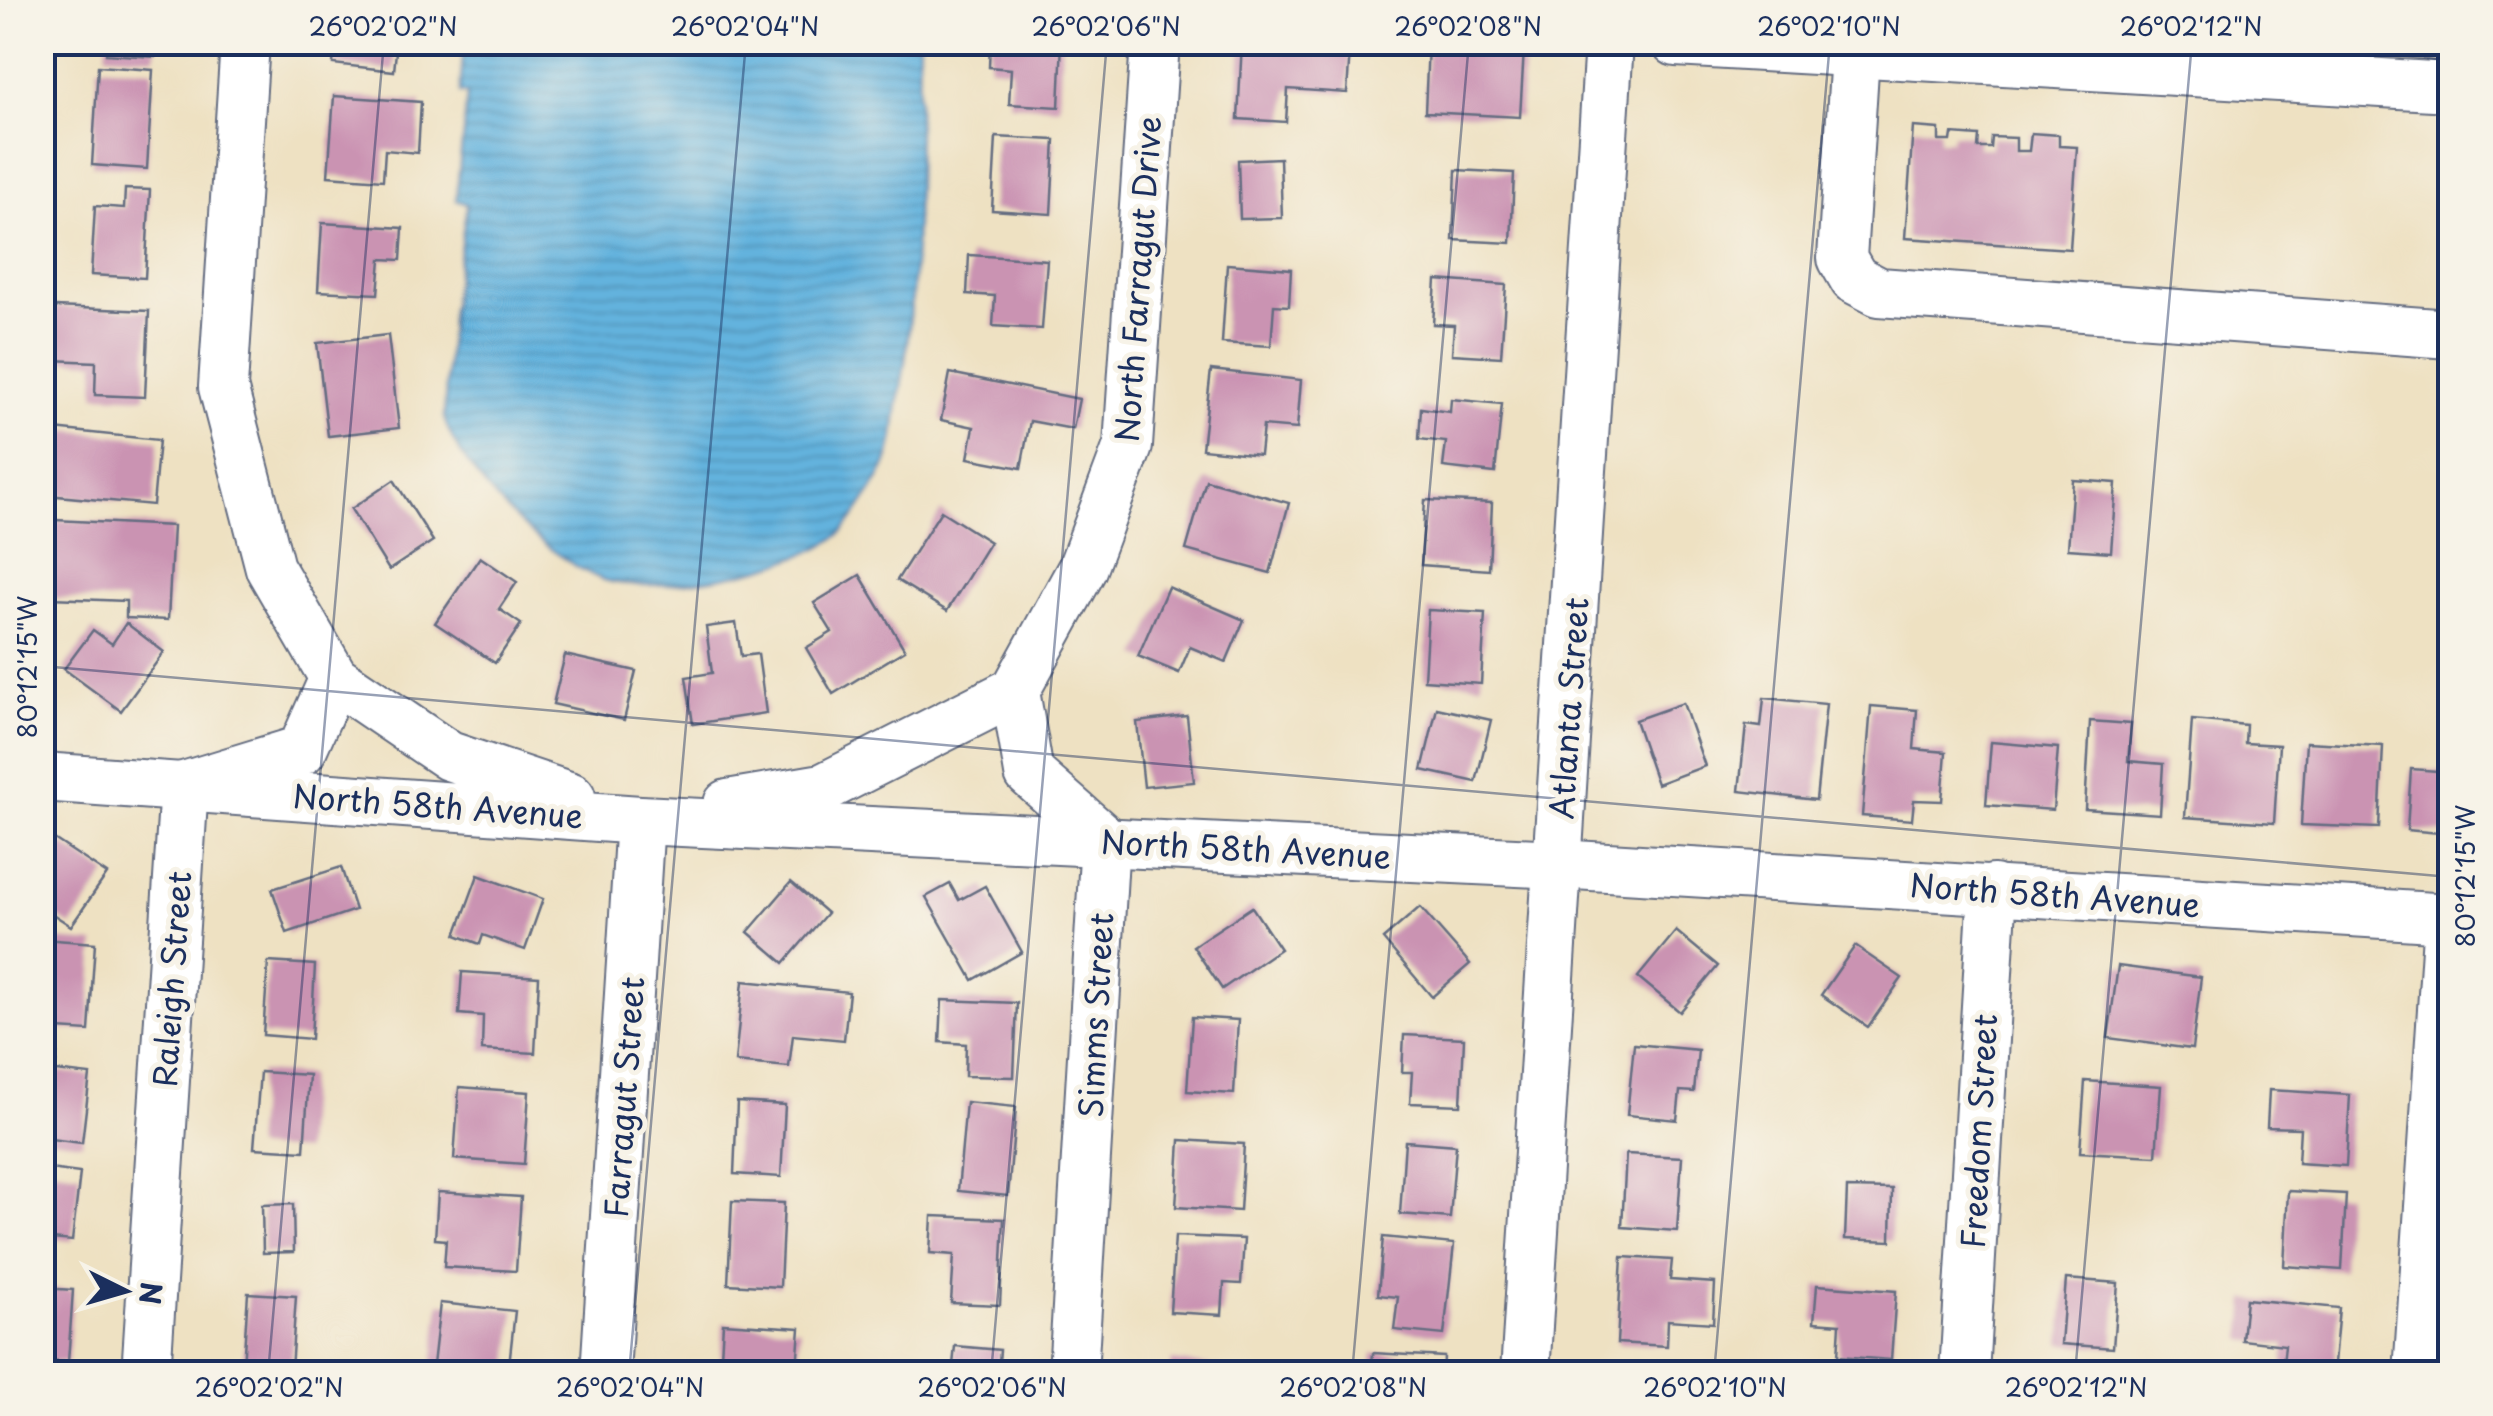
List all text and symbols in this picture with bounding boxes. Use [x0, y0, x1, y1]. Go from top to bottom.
text: 26°02'02"N [309, 7, 457, 45]
text: 26°02'04"N [671, 7, 819, 45]
text: 26°02'06"N [1031, 7, 1181, 45]
text: 26°02'08"N [1394, 7, 1542, 45]
text: 26°02'10"N [1757, 7, 1901, 45]
text: 26°02'12"N [2119, 7, 2263, 45]
street label: North Farragut Drive [1102, 115, 1172, 443]
text: 80°12'15"W [8, 595, 46, 738]
street label: Atlanta Street [1536, 596, 1600, 820]
street label: North 58th Avenue [291, 771, 585, 839]
text: 80°12'15"W [2446, 804, 2484, 947]
street label: North 58th Avenue [1100, 816, 1392, 880]
street label: North 58th Avenue [1908, 860, 2202, 928]
street label: Raleigh Street [140, 869, 202, 1089]
street label: Simms Street [1066, 911, 1124, 1119]
street label: Farragut Street [591, 975, 655, 1219]
street label: Freedom Street [1948, 1012, 2008, 1250]
north arrow [75, 1241, 175, 1341]
text: N [129, 1280, 174, 1306]
text: 26°02'02"N [195, 1368, 343, 1406]
text: 26°02'04"N [556, 1368, 704, 1406]
text: 26°02'06"N [917, 1368, 1067, 1406]
text: 26°02'08"N [1279, 1368, 1427, 1406]
text: 26°02'10"N [1643, 1368, 1787, 1406]
text: 26°02'12"N [2004, 1368, 2148, 1406]

